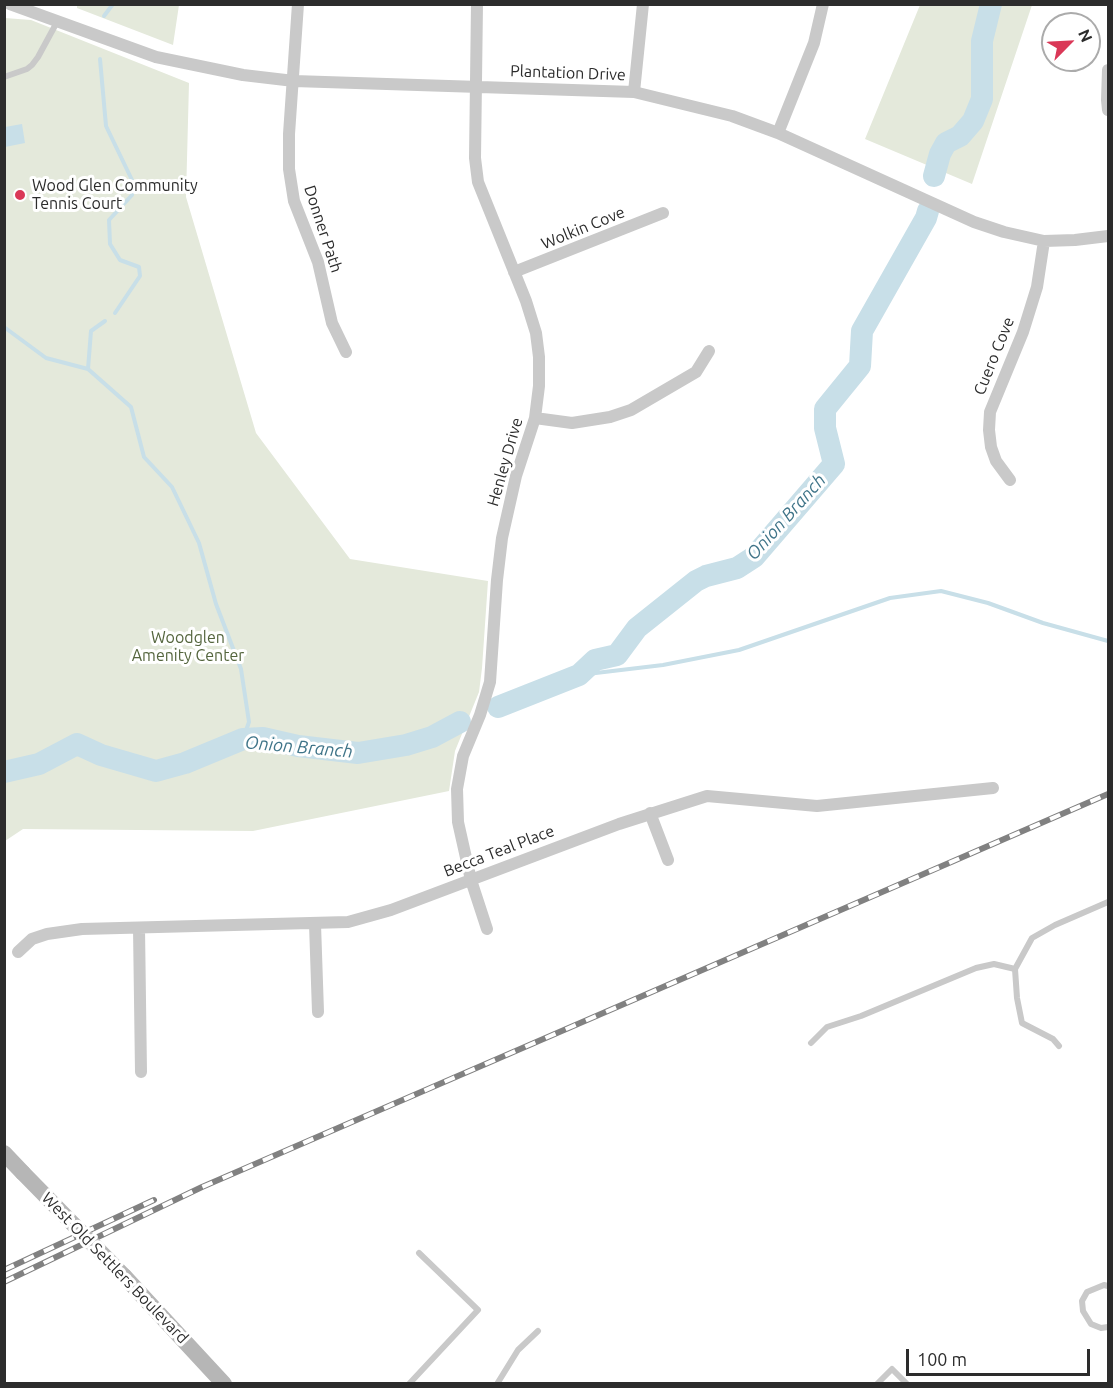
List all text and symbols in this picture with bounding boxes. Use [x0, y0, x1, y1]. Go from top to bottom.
north arrow [1041, 12, 1101, 72]
text: N [1075, 26, 1096, 45]
street label: Plantation Drive [510, 61, 626, 85]
place label: Wood Glen Community Tennis Court [32, 176, 198, 214]
street label: Donner Path [300, 183, 346, 275]
marker: Wood Glen Community Tennis Court [13, 188, 27, 202]
street label: Wolkin Cove [538, 203, 628, 253]
street label: Cuero Cove [970, 314, 1018, 398]
street label: Henley Drive [483, 415, 527, 509]
water label: Onion Branch [742, 470, 830, 564]
park label: Woodglen Amenity Center [132, 628, 244, 666]
water label: Onion Branch [244, 732, 354, 762]
street label: Becca Teal Place [441, 821, 557, 881]
street label: West Old Settlers Boulevard [38, 1188, 192, 1348]
scale bar [909, 1337, 1094, 1375]
text: 100 m [917, 1349, 967, 1369]

